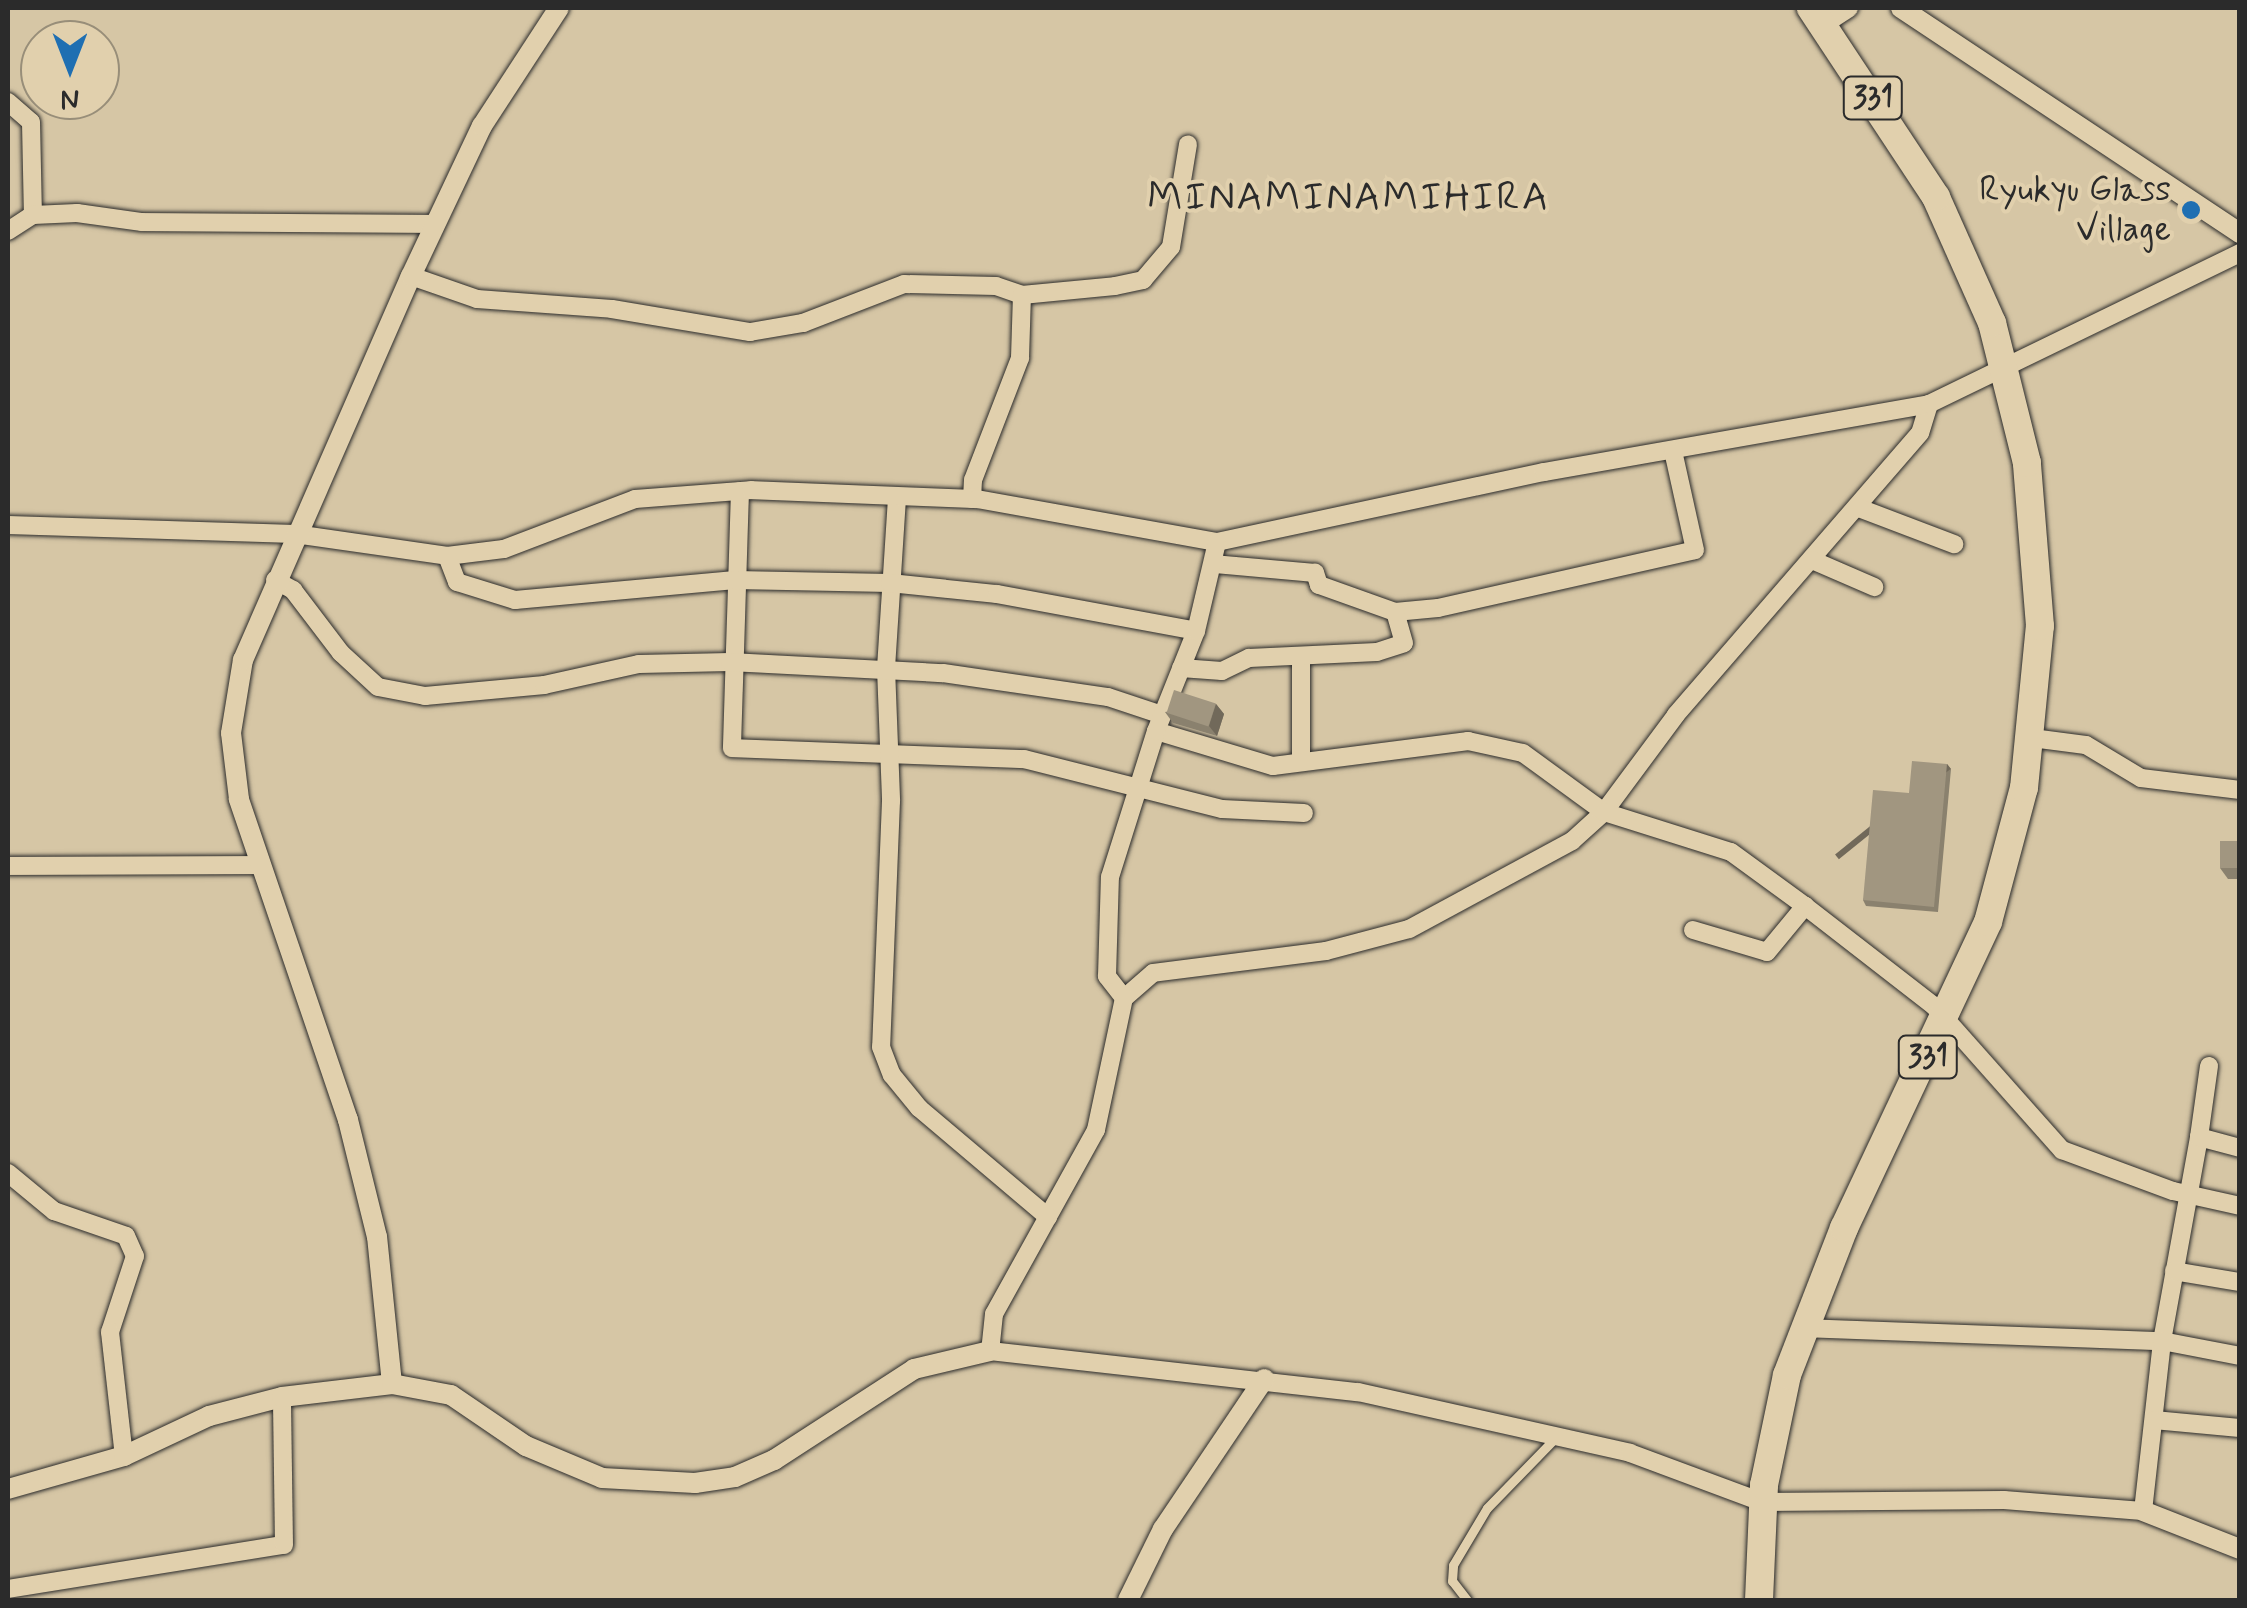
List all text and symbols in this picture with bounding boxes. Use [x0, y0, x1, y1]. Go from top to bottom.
north arrow [20, 20, 120, 120]
road number: 331 [1840, 71, 1906, 125]
text: N [61, 80, 79, 117]
place label: Ryukyu Glass Village [1983, 169, 2171, 251]
district label: MINAMINAMIHIRA [1155, 174, 1543, 222]
marker: Ryukyu Glass Village [2180, 199, 2202, 221]
road number: 331 [1896, 1030, 1960, 1084]

